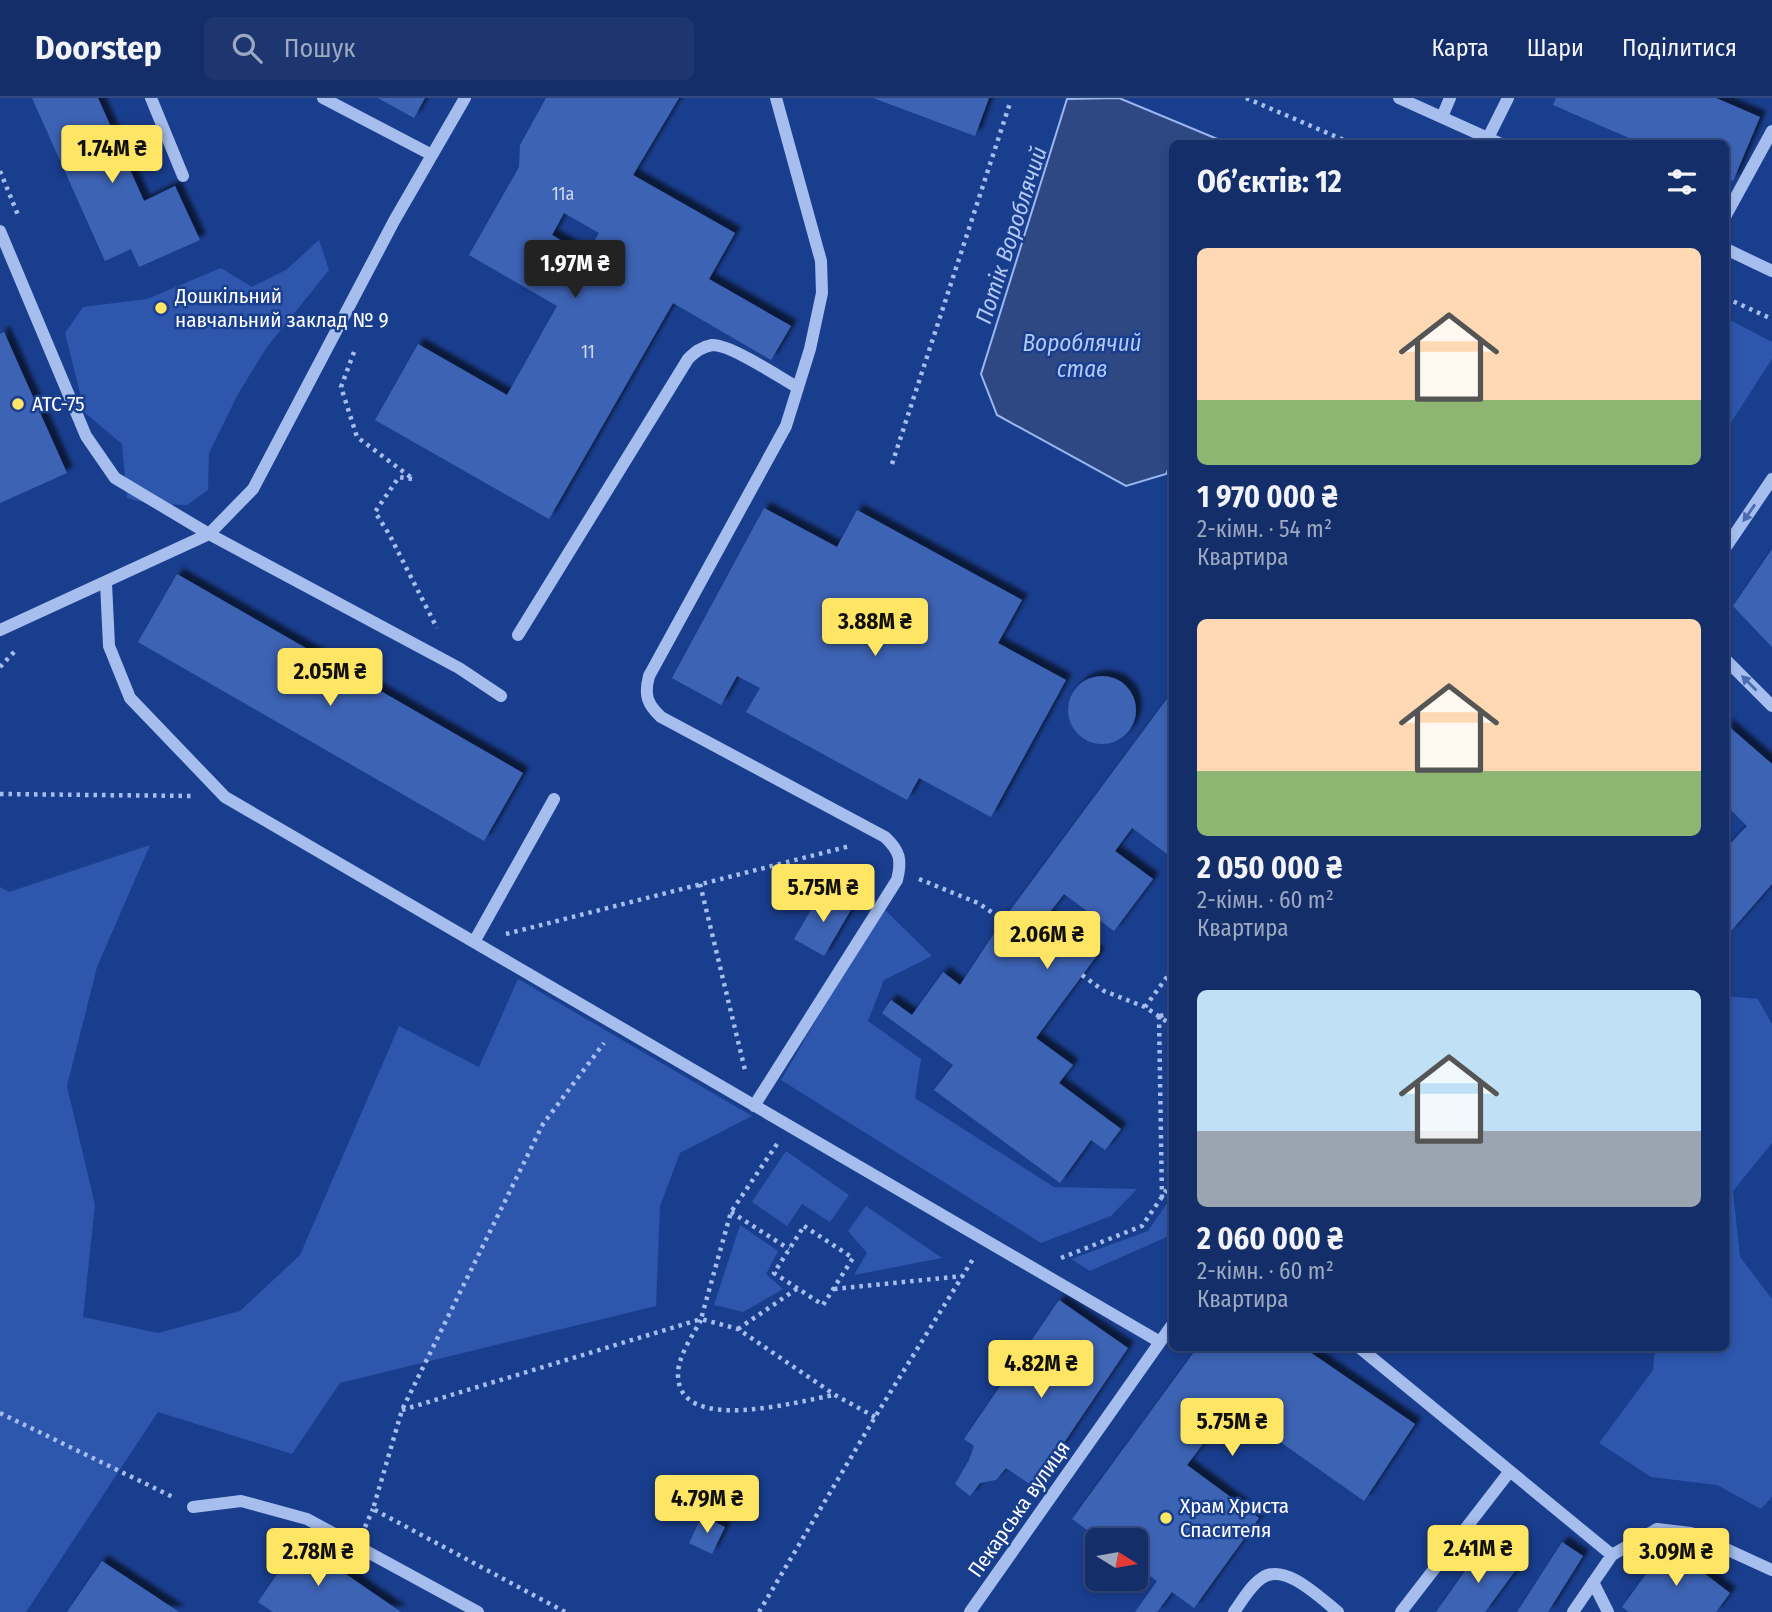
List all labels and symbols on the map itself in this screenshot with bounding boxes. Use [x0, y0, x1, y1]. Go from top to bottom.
pin: 1.74M ₴ [47, 126, 177, 185]
water label: Потік Вороблячий [969, 143, 1053, 327]
house number: 11а [552, 183, 574, 205]
pin: 1.97M ₴ [510, 240, 640, 300]
place label: Дошкільний навчальний заклад № 9 [174, 283, 389, 333]
marker: Дошкільний навчальний заклад № 9 [153, 300, 169, 316]
water label: Вороблячий став [1022, 329, 1142, 383]
house number: 11 [581, 341, 595, 363]
place label: АТС-75 [32, 391, 85, 417]
marker: АТС-75 [10, 396, 26, 412]
one-way arrow [1742, 504, 1756, 522]
pin: 3.88M ₴ [810, 598, 940, 658]
pin: 2.05M ₴ [265, 648, 395, 708]
one-way arrow [1741, 675, 1757, 692]
pin: 5.75M ₴ [758, 864, 888, 924]
pin: 2.06M ₴ [982, 912, 1112, 971]
pin: 4.82M ₴ [976, 1340, 1106, 1400]
pin: 5.75M ₴ [1167, 1398, 1297, 1458]
street label: Пекарська вулиця [962, 1436, 1076, 1582]
pin: 4.79M ₴ [642, 1476, 772, 1535]
place label: Храм Христа Спасителя [1180, 1493, 1289, 1543]
marker: Храм Христа Спасителя [1158, 1510, 1174, 1526]
pin: 2.41M ₴ [1413, 1526, 1543, 1585]
pin: 2.78M ₴ [253, 1528, 383, 1588]
north arrow [1085, 1528, 1148, 1591]
pin: 3.09M ₴ [1611, 1528, 1741, 1588]

